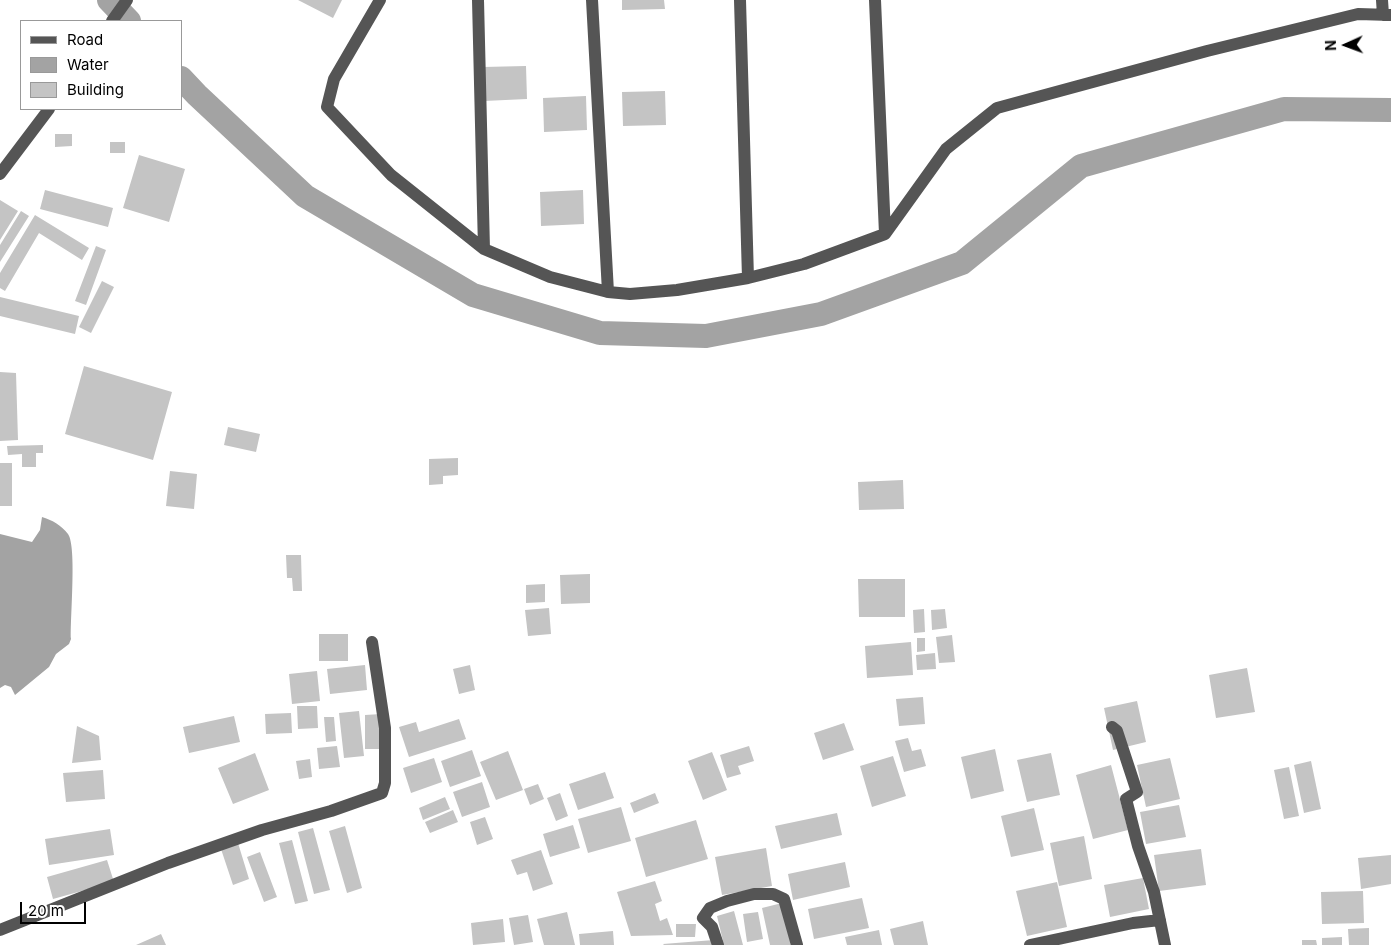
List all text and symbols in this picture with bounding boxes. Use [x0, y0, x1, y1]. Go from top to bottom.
legend [20, 20, 182, 110]
north arrow [1321, 20, 1371, 70]
text: Road [67, 30, 103, 49]
text: N [1322, 40, 1339, 51]
text: Water [67, 55, 109, 74]
text: Building [67, 80, 124, 99]
scale bar [22, 892, 89, 924]
text: 20 m [28, 901, 64, 920]

